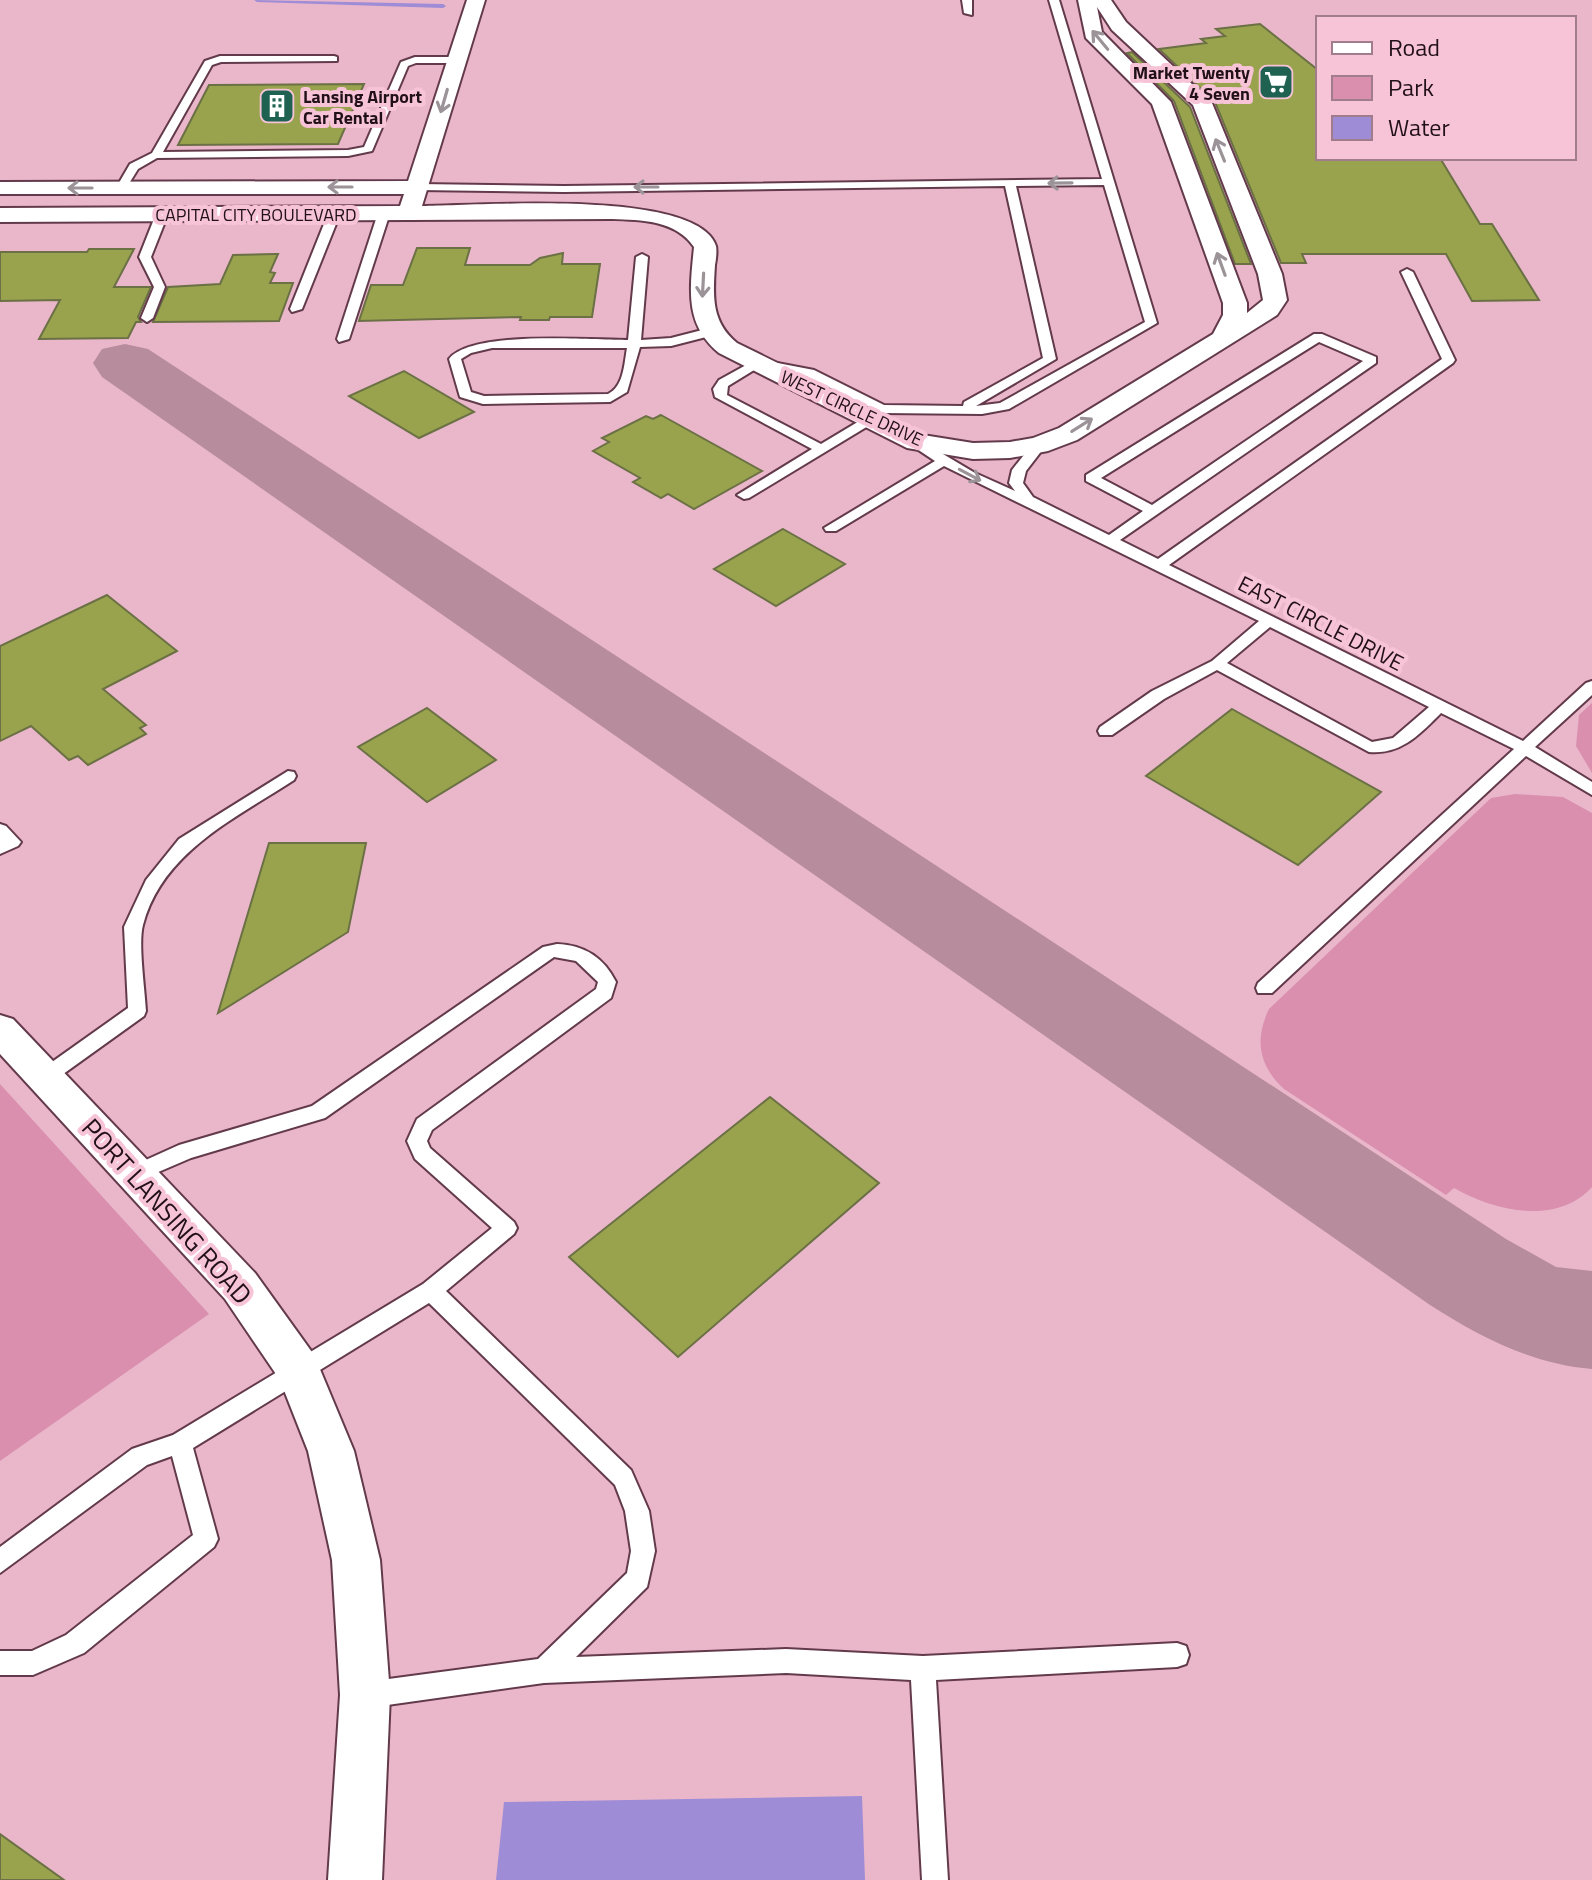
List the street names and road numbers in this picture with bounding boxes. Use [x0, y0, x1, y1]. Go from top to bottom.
street label: CAPITAL CITY BOULEVARD [155, 201, 357, 228]
street label: WEST CIRCLE DRIVE [776, 363, 928, 453]
street label: EAST CIRCLE DRIVE [1232, 567, 1410, 679]
street label: PORT LANSING ROAD [73, 1109, 261, 1313]

